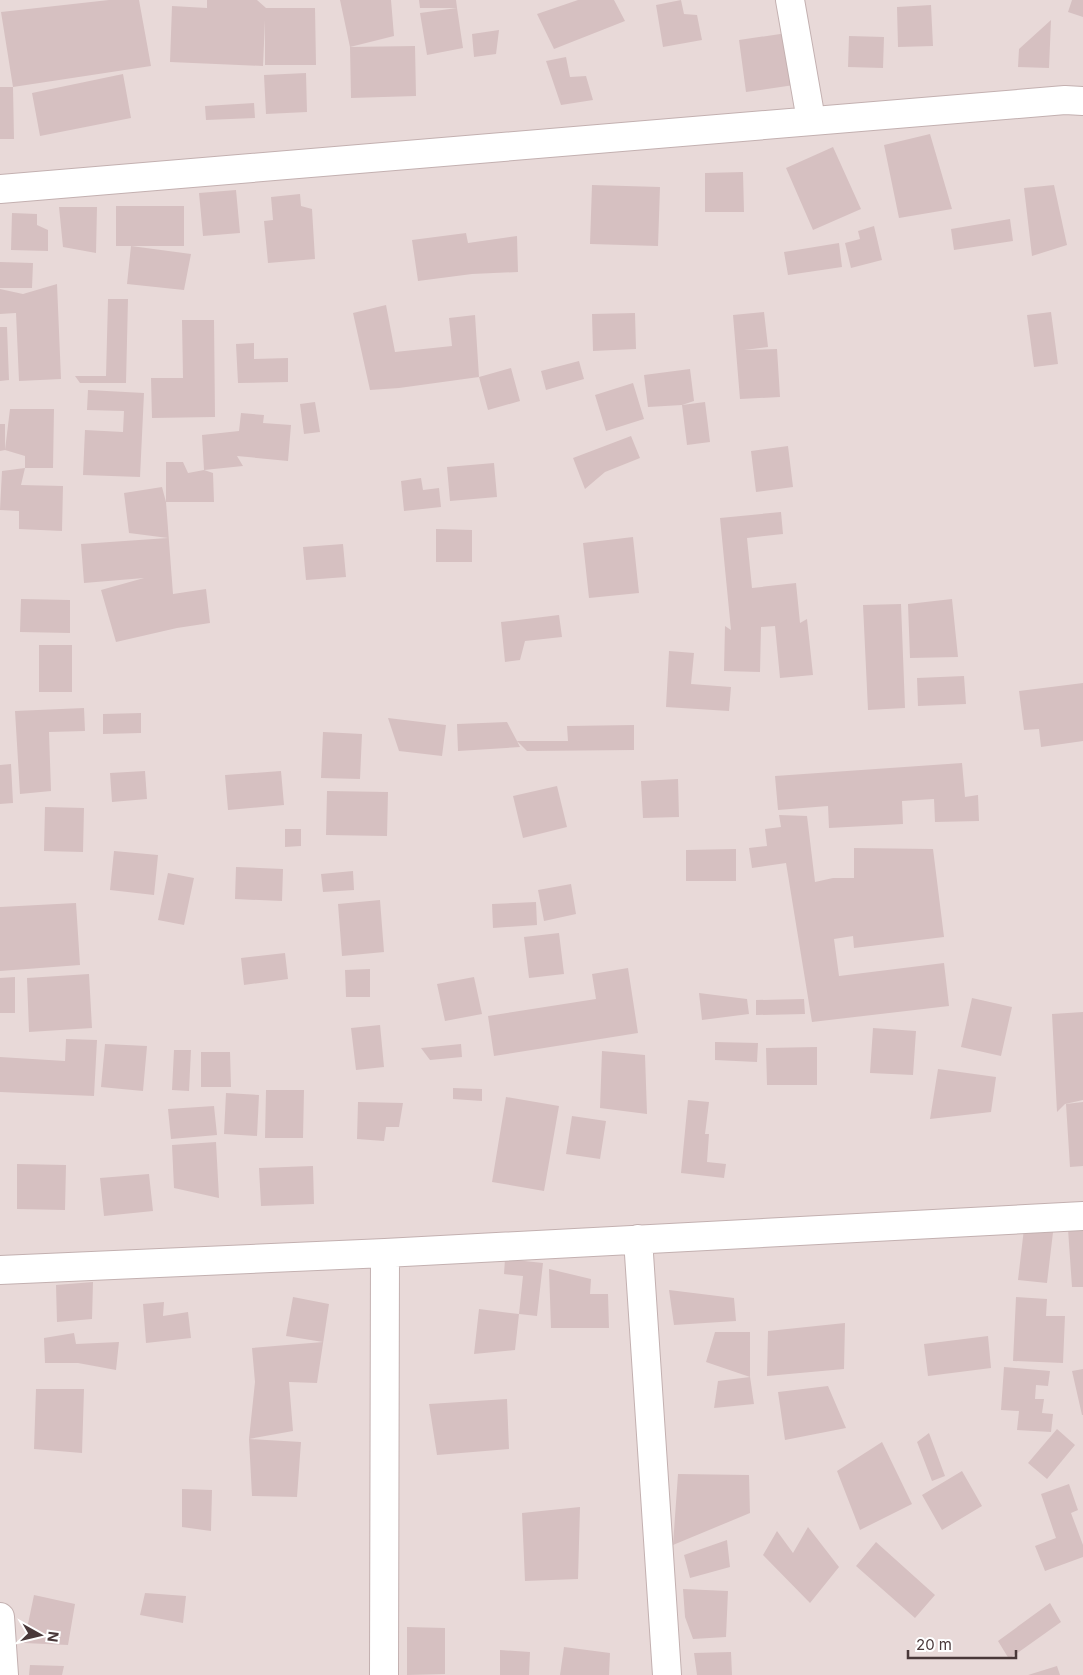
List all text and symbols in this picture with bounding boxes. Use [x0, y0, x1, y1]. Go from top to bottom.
north arrow [15, 1610, 65, 1660]
scale bar [908, 1628, 1016, 1660]
text: N [44, 1630, 63, 1643]
text: 20 m [916, 1635, 952, 1654]

